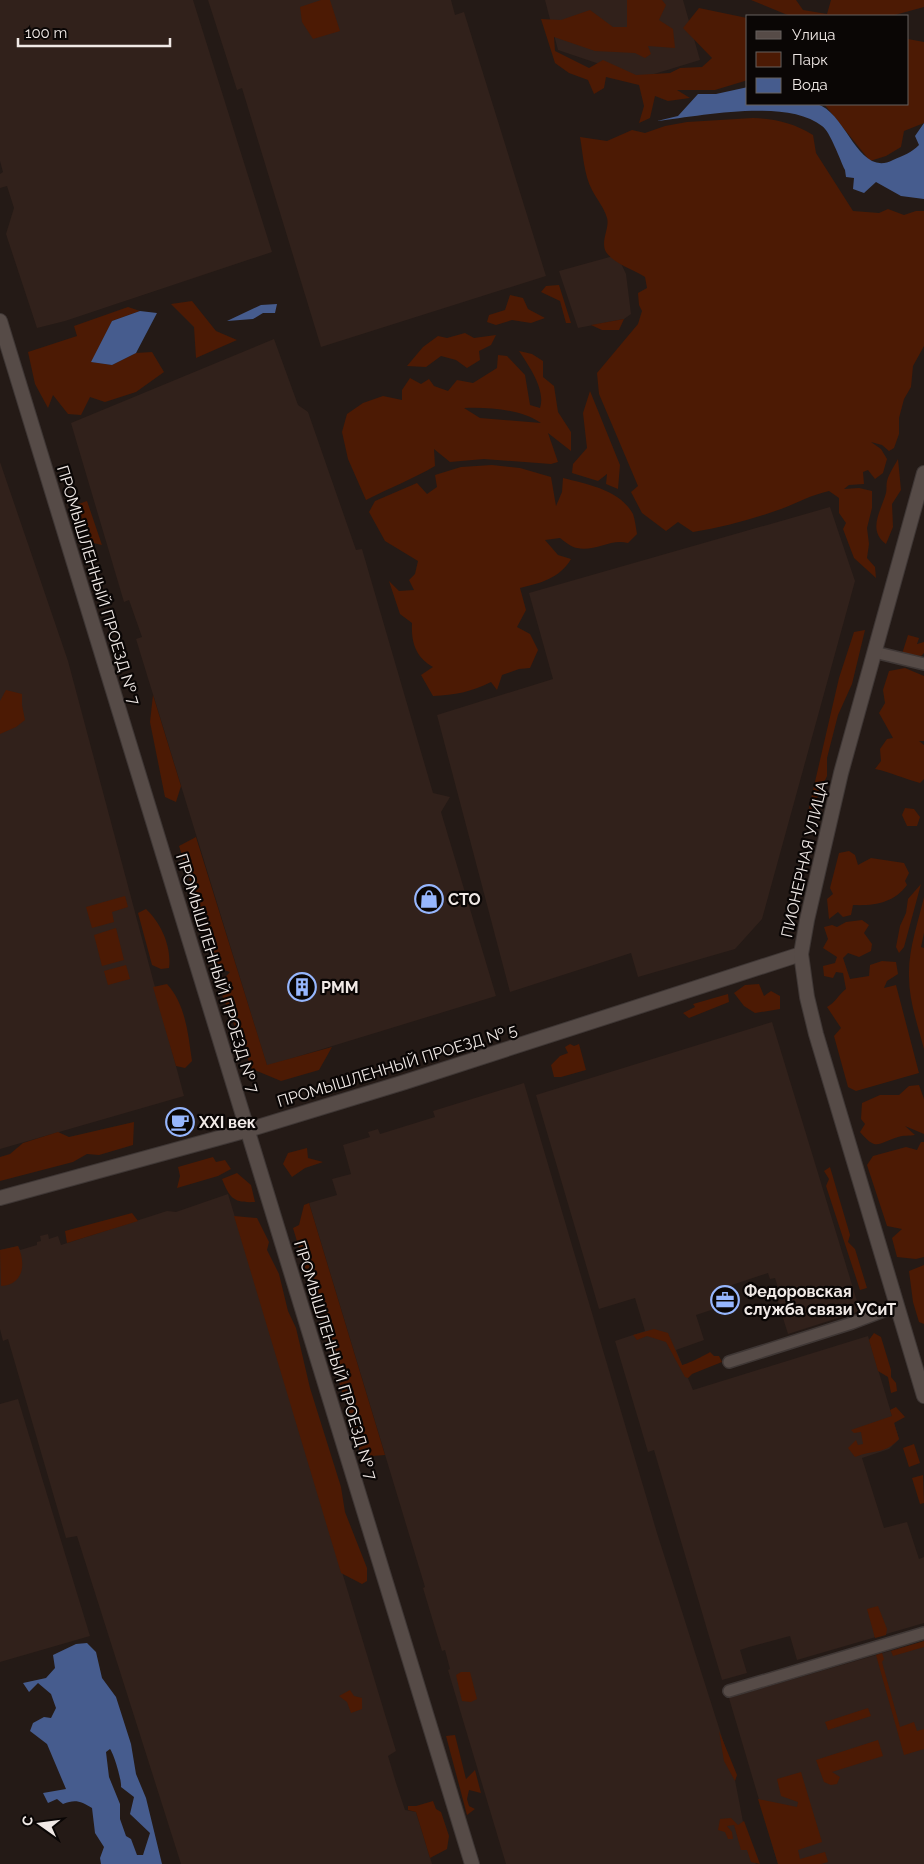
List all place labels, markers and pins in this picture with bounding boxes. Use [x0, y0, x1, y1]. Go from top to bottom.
shop icon: СТО [414, 884, 444, 914]
place label: СТО [448, 890, 481, 909]
building icon: РММ [287, 972, 317, 1002]
place label: РММ [321, 978, 359, 997]
cafe icon: XXI век [165, 1107, 195, 1137]
place label: XXI век [198, 1113, 256, 1132]
place label: Федоровская служба связи УСиТ [744, 1282, 896, 1319]
office icon: Федоровская служба связи УСиТ [710, 1285, 740, 1315]

